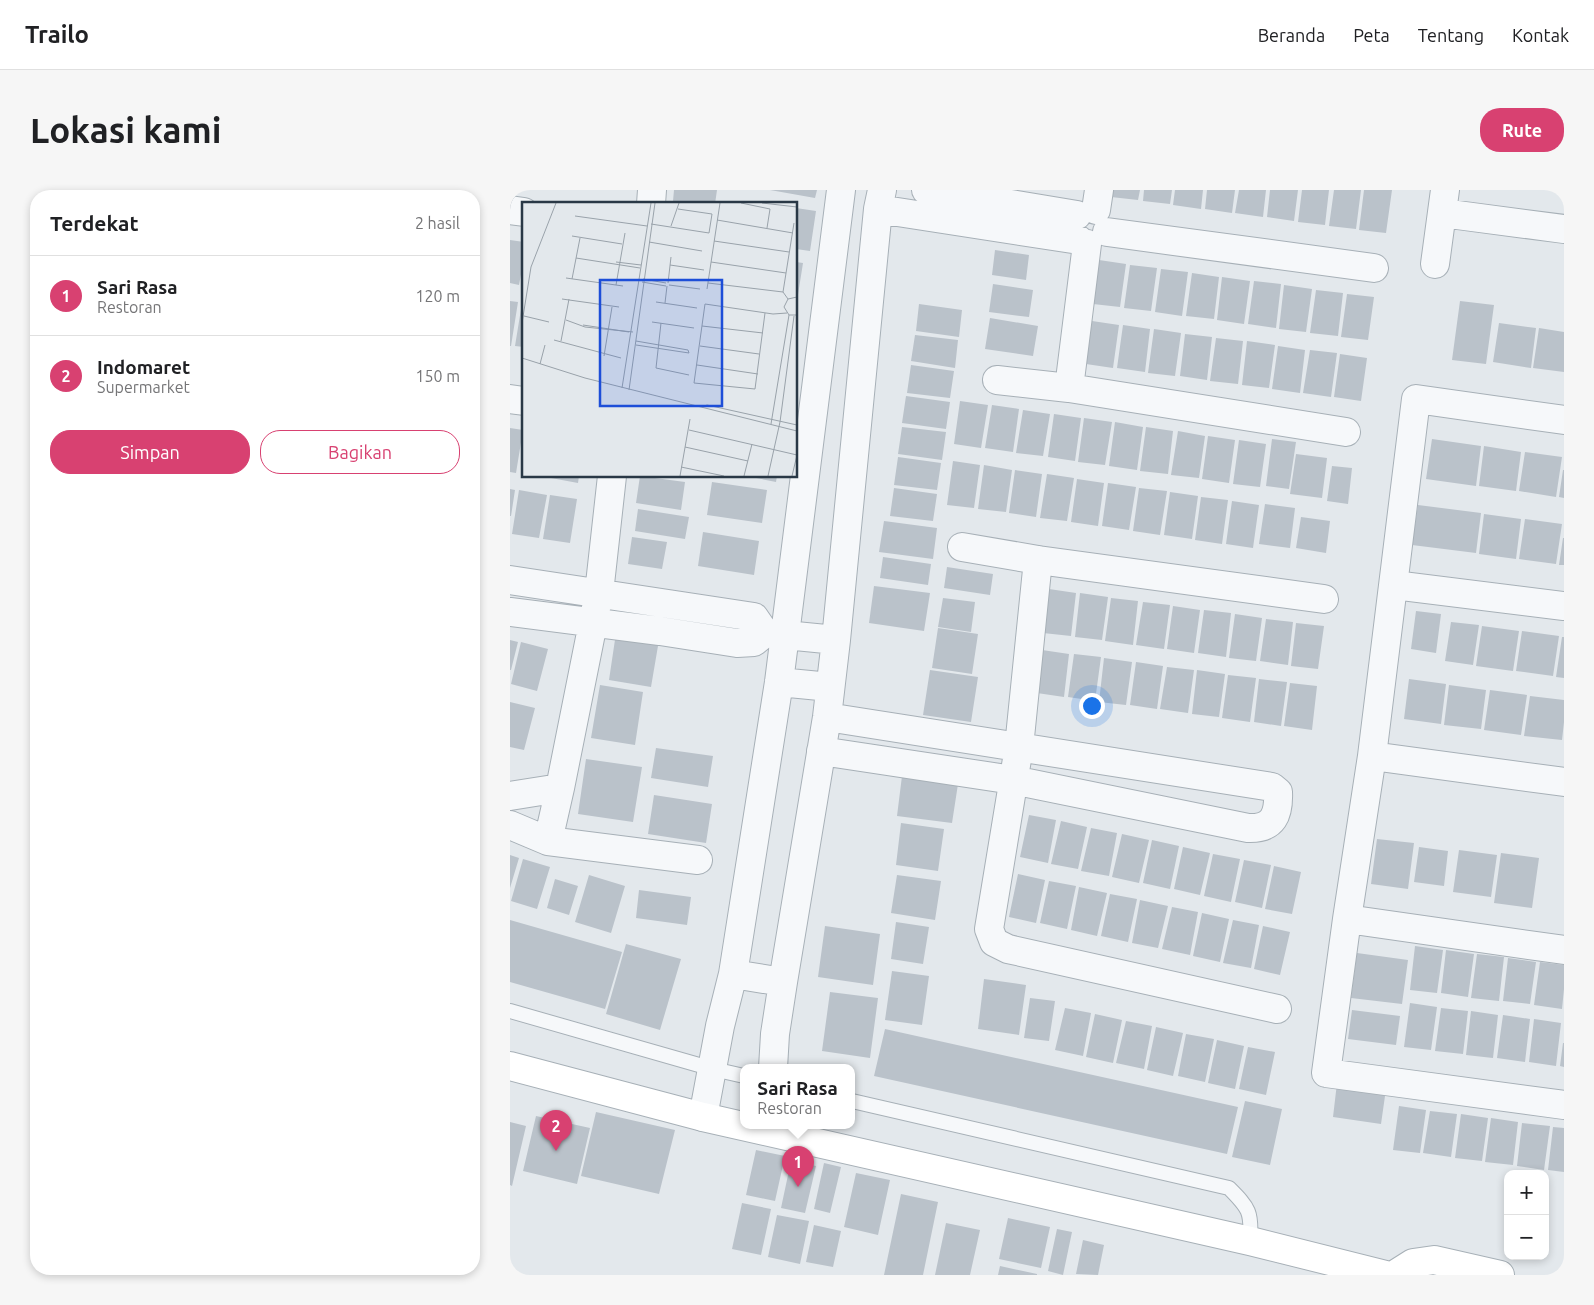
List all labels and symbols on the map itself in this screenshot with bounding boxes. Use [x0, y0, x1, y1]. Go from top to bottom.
inset map [522, 202, 798, 478]
your location [1079, 693, 1105, 719]
pin: 2 [540, 1110, 572, 1151]
pin: 1 [782, 1146, 814, 1187]

